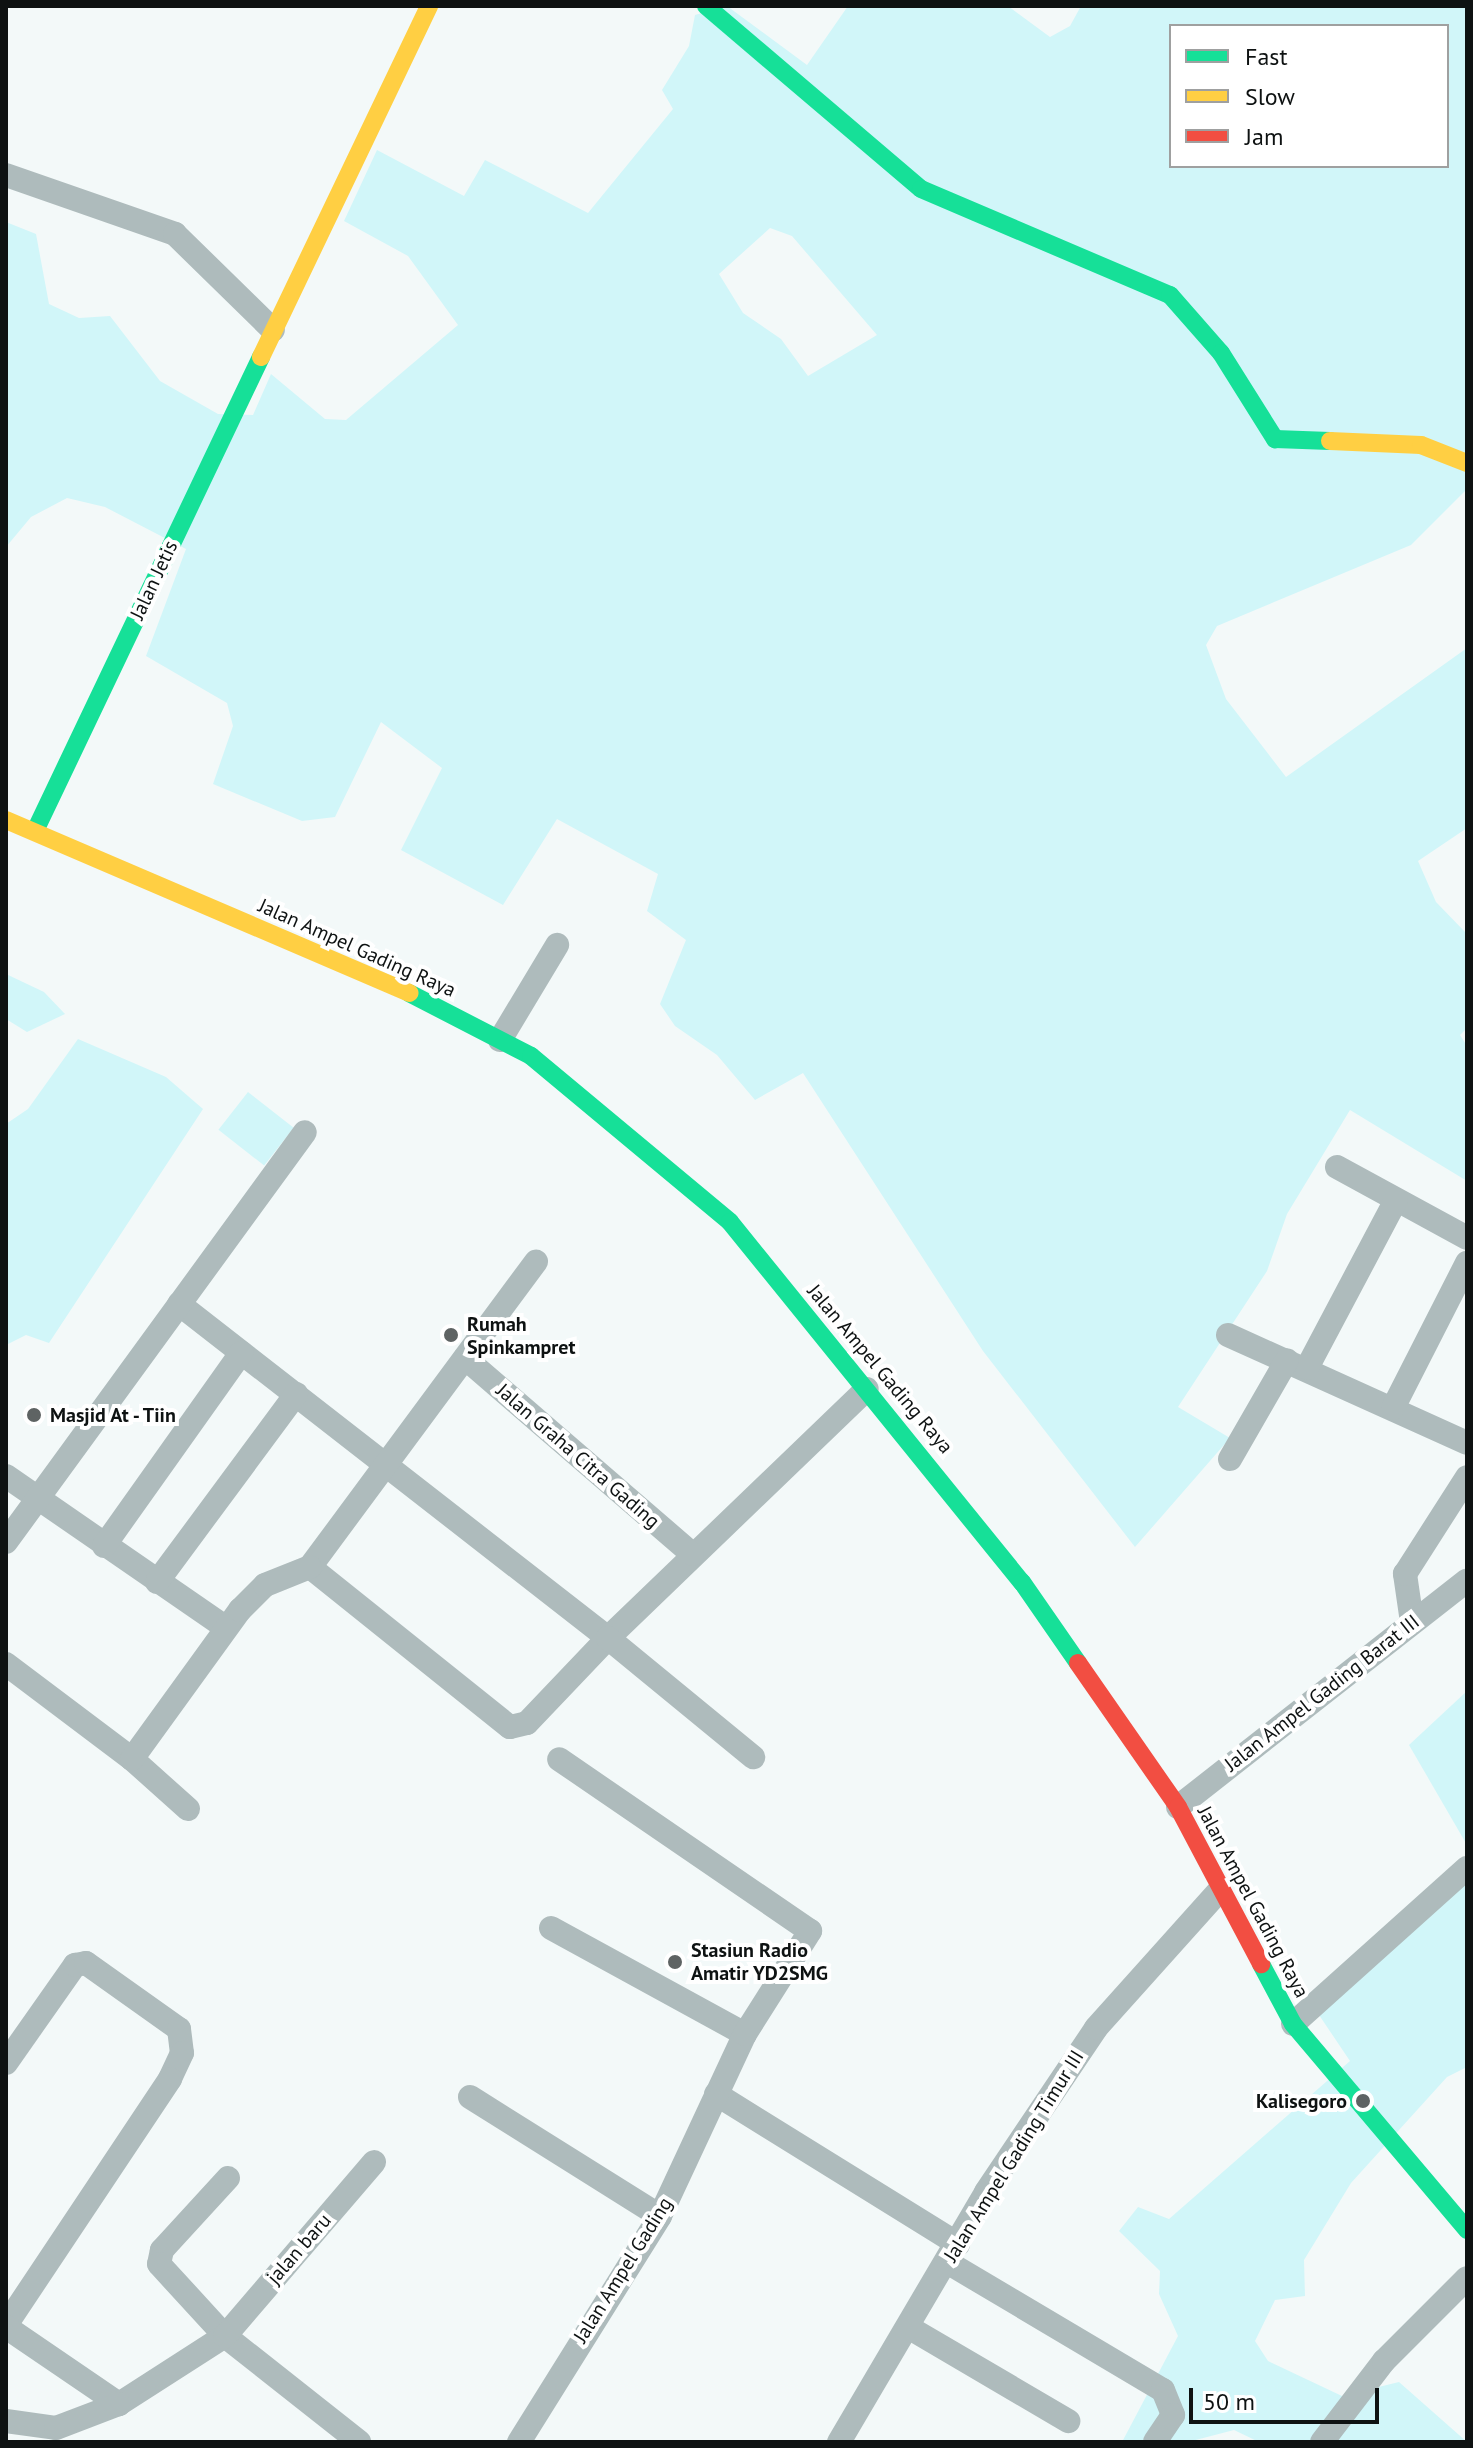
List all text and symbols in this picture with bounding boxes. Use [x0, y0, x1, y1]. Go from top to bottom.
legend [1169, 24, 1449, 168]
text: Fast [1245, 41, 1288, 72]
text: Slow [1245, 81, 1295, 112]
text: Jam [1245, 121, 1283, 152]
street label: Jalan Jetis [125, 537, 183, 623]
street label: Jalan Ampel Gading Raya [254, 894, 460, 1002]
street label: Jalan Ampel Gading Raya [802, 1279, 958, 1459]
place label: Rumah Spinkampret [467, 1312, 575, 1359]
marker: Rumah Spinkampret [442, 1326, 460, 1344]
street label: Jalan Graha Citra Gading [491, 1379, 665, 1533]
place label: Masjid At - Tiin [50, 1403, 180, 1427]
marker: Masjid At - Tiin [25, 1406, 43, 1424]
street label: Jalan Ampel Gading Barat III [1220, 1609, 1424, 1777]
street label: Jalan Ampel Gading Raya [1192, 1802, 1314, 2002]
place label: Stasiun Radio Amatir YD2SMG [691, 1938, 828, 1985]
marker: Stasiun Radio Amatir YD2SMG [666, 1953, 684, 1971]
street label: Jalan Ampel Gading Timur III [939, 2045, 1089, 2267]
place label: Kalisegoro [1256, 2089, 1347, 2113]
marker: Kalisegoro [1354, 2092, 1372, 2110]
street label: Jalan Ampel Gading [568, 2192, 678, 2348]
street label: jalan baru [262, 2209, 336, 2289]
scale bar [1193, 2372, 1383, 2422]
text: 50 m [1203, 2386, 1255, 2417]

